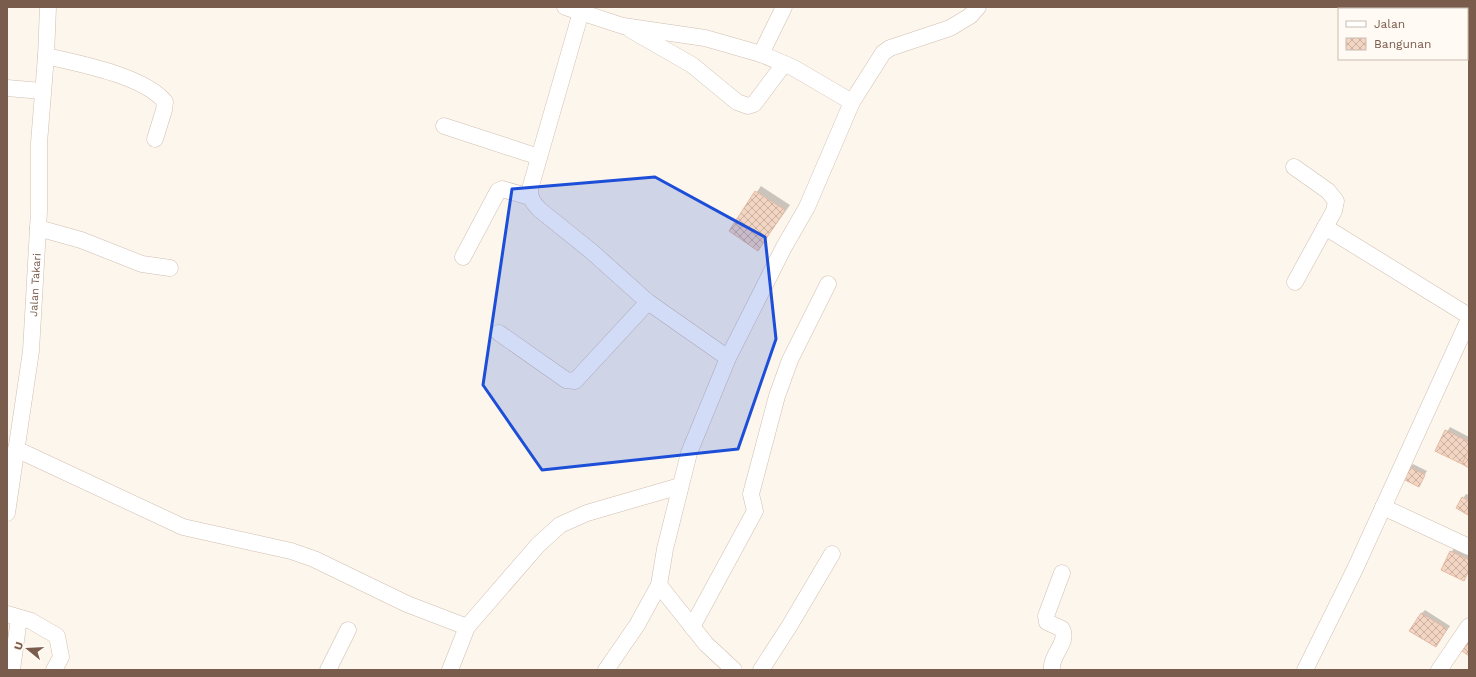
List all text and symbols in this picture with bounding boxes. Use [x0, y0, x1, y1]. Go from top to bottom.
legend [1338, 8, 1468, 60]
text: Jalan [1374, 17, 1405, 31]
text: Bangunan [1374, 37, 1432, 51]
street label: Jalan Takari [26, 253, 43, 317]
north arrow [8, 629, 48, 669]
text: U [12, 640, 26, 652]

